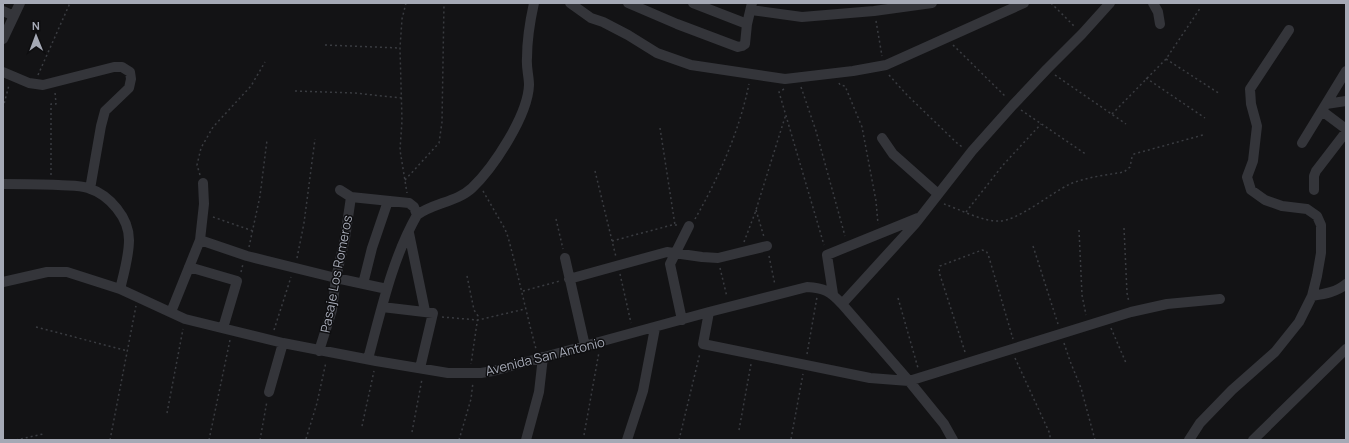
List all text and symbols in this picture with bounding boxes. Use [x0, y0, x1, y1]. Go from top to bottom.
north arrow [16, 16, 56, 56]
text: N [32, 18, 40, 33]
street label: Pasaje Los Romeros [316, 213, 356, 334]
street label: Avenida San Antonio [483, 332, 607, 380]

